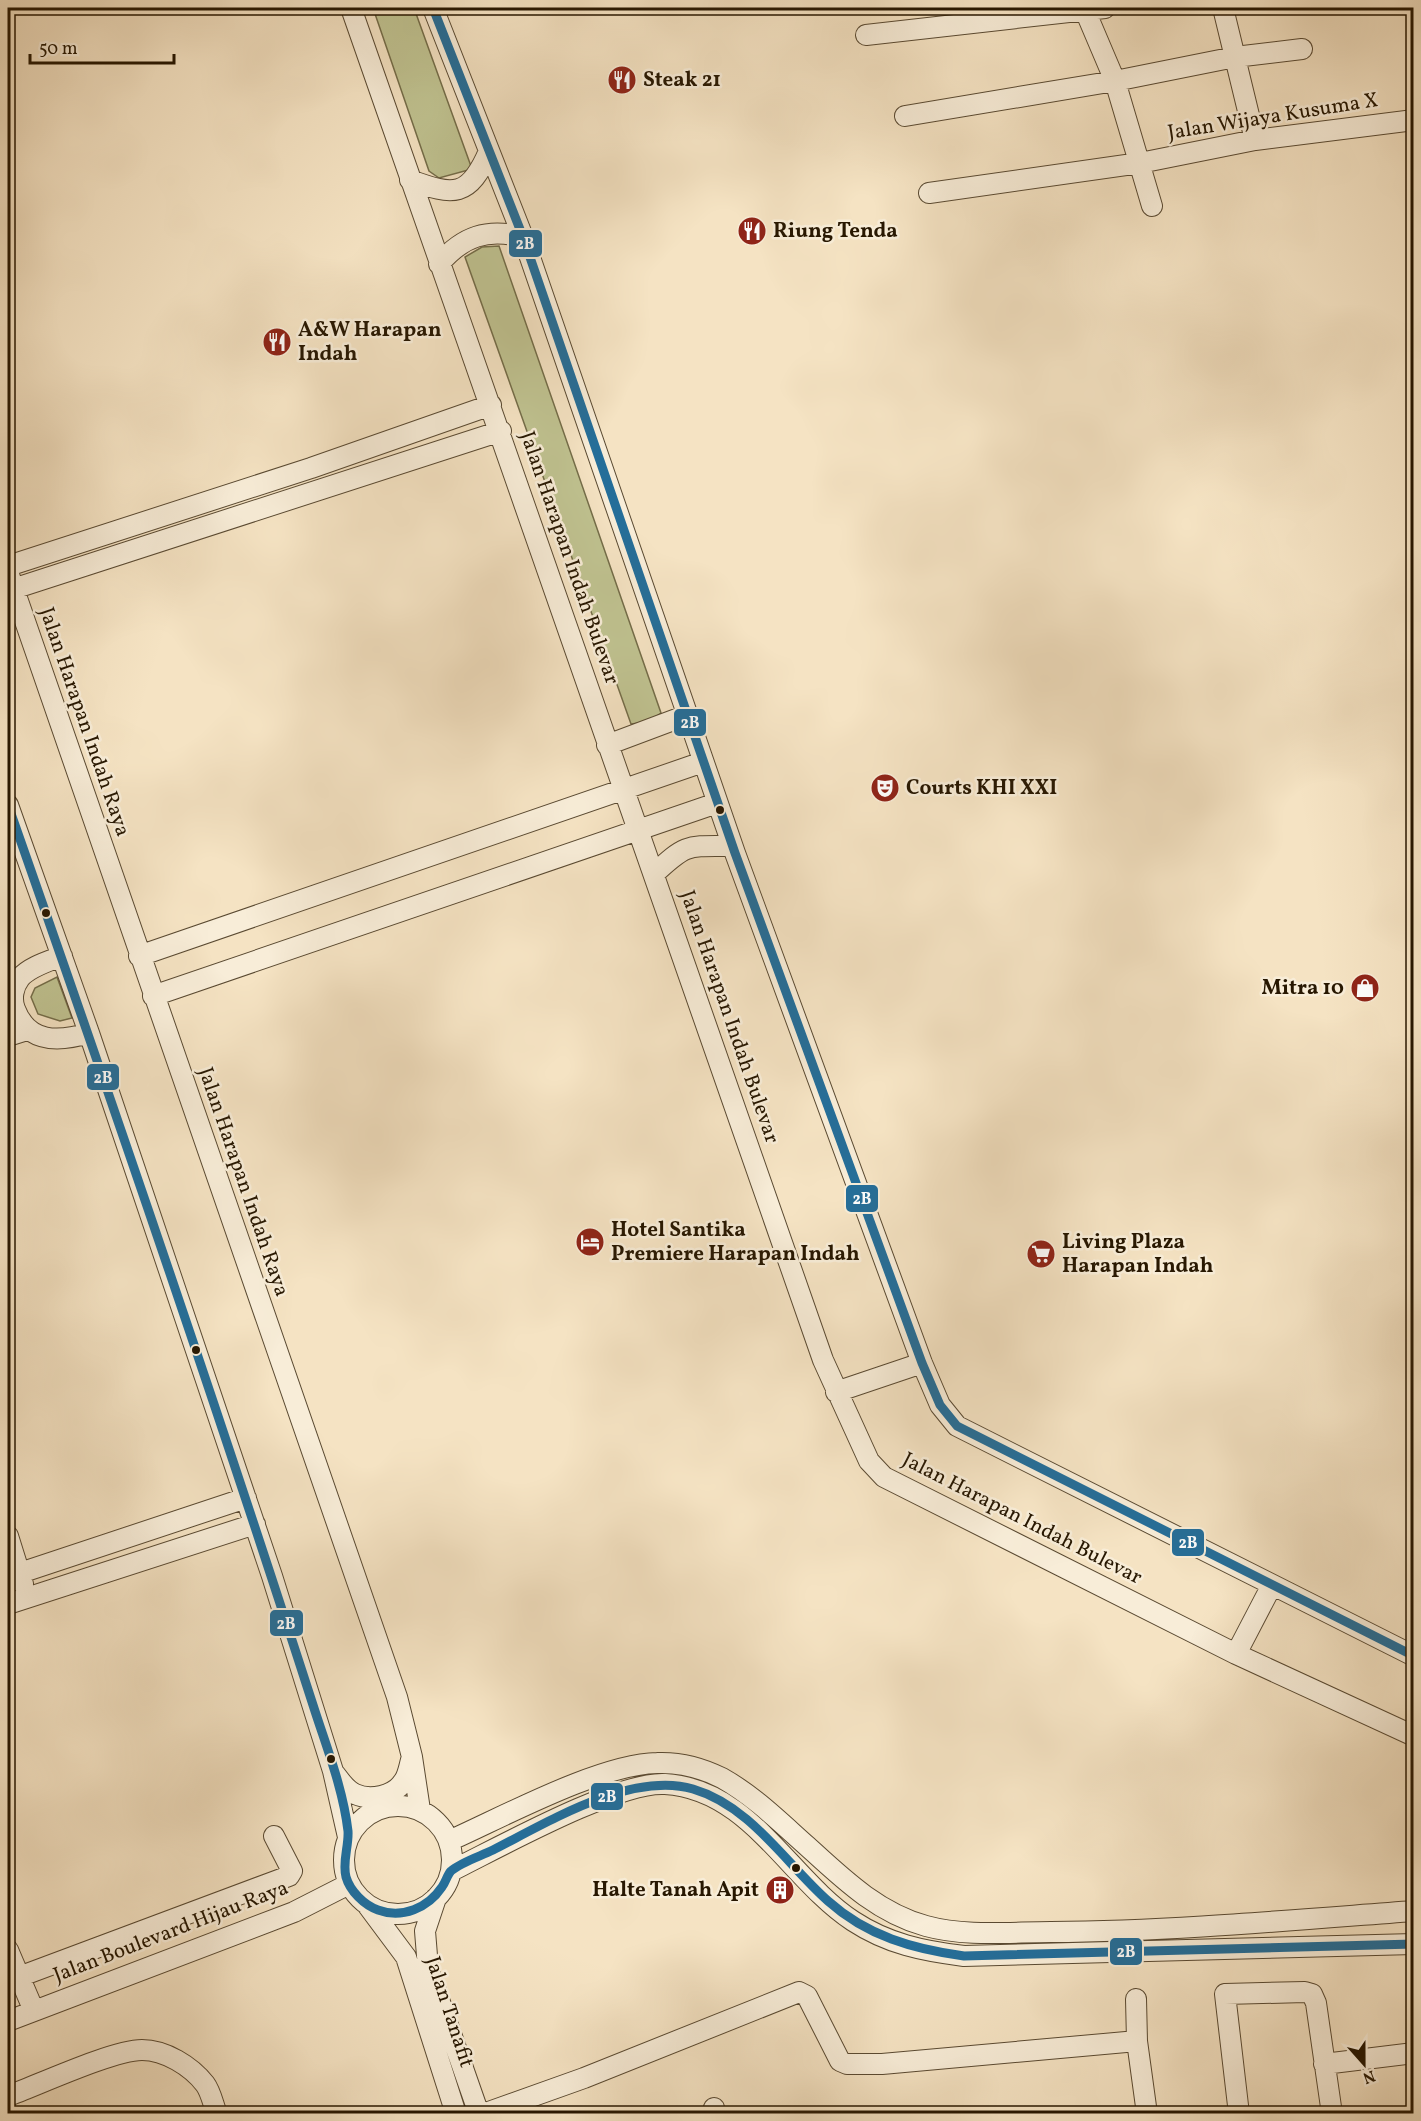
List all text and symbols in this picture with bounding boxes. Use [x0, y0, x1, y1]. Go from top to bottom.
scale bar [30, 27, 174, 65]
text: 50 m [39, 37, 78, 62]
restaurant icon: Steak 21 [606, 64, 638, 96]
place label: Steak 21 [643, 66, 721, 95]
street label: Jalan Wijaya Kusuma X [1166, 86, 1380, 148]
restaurant icon: Riung Tenda [736, 215, 768, 247]
place label: Riung Tenda [773, 217, 898, 246]
line badge: 2B [508, 229, 543, 258]
text: 2B [515, 234, 535, 256]
place label: A&W Harapan Indah [298, 316, 442, 369]
restaurant icon: A&W Harapan Indah [261, 326, 293, 358]
street label: Jalan Harapan Indah Bulevar [512, 428, 626, 689]
street label: Jalan Harapan Indah Raya [31, 604, 137, 840]
line badge: 2B [673, 708, 707, 737]
text: 2B [680, 713, 700, 735]
theatre icon: Courts KHI XXI [869, 772, 901, 804]
place label: Courts KHI XXI [906, 774, 1057, 803]
unlabelled marker [714, 804, 726, 816]
street label: Jalan Harapan Indah Bulevar [672, 887, 786, 1148]
unlabelled marker [40, 907, 52, 919]
shop icon: Mitra 10 [1349, 972, 1381, 1004]
place label: Mitra 10 [1261, 974, 1344, 1003]
line badge: 2B [86, 1063, 120, 1091]
street label: Jalan Harapan Indah Raya [190, 1064, 296, 1300]
text: 2B [93, 1068, 113, 1090]
line badge: 2B [845, 1184, 879, 1213]
text: 2B [852, 1189, 872, 1211]
place label: Hotel Santika Premiere Harapan Indah [611, 1216, 860, 1269]
hotel icon: Hotel Santika Premiere Harapan Indah [574, 1226, 606, 1258]
place label: Living Plaza Harapan Indah [1062, 1228, 1214, 1281]
supermarket icon: Living Plaza Harapan Indah [1025, 1238, 1057, 1270]
unlabelled marker [190, 1344, 202, 1356]
street label: Jalan Harapan Indah Bulevar [897, 1446, 1147, 1592]
line badge: 2B [1171, 1528, 1205, 1557]
text: 2B [1178, 1533, 1198, 1555]
line badge: 2B [269, 1609, 304, 1637]
text: 2B [276, 1614, 296, 1636]
unlabelled marker [325, 1753, 337, 1765]
line badge: 2B [590, 1782, 624, 1811]
text: 2B [597, 1787, 617, 1809]
unlabelled marker [790, 1862, 802, 1874]
street label: Jalan Boulevard Hijau Raya [49, 1874, 293, 1990]
building icon: Halte Tanah Apit [764, 1874, 796, 1906]
place label: Halte Tanah Apit [592, 1876, 759, 1905]
line badge: 2B [1109, 1937, 1143, 1966]
text: 2B [1116, 1942, 1136, 1964]
street label: Jalan Tanafit [417, 1953, 481, 2071]
north arrow [1334, 2034, 1394, 2094]
text: N [1359, 2064, 1378, 2089]

